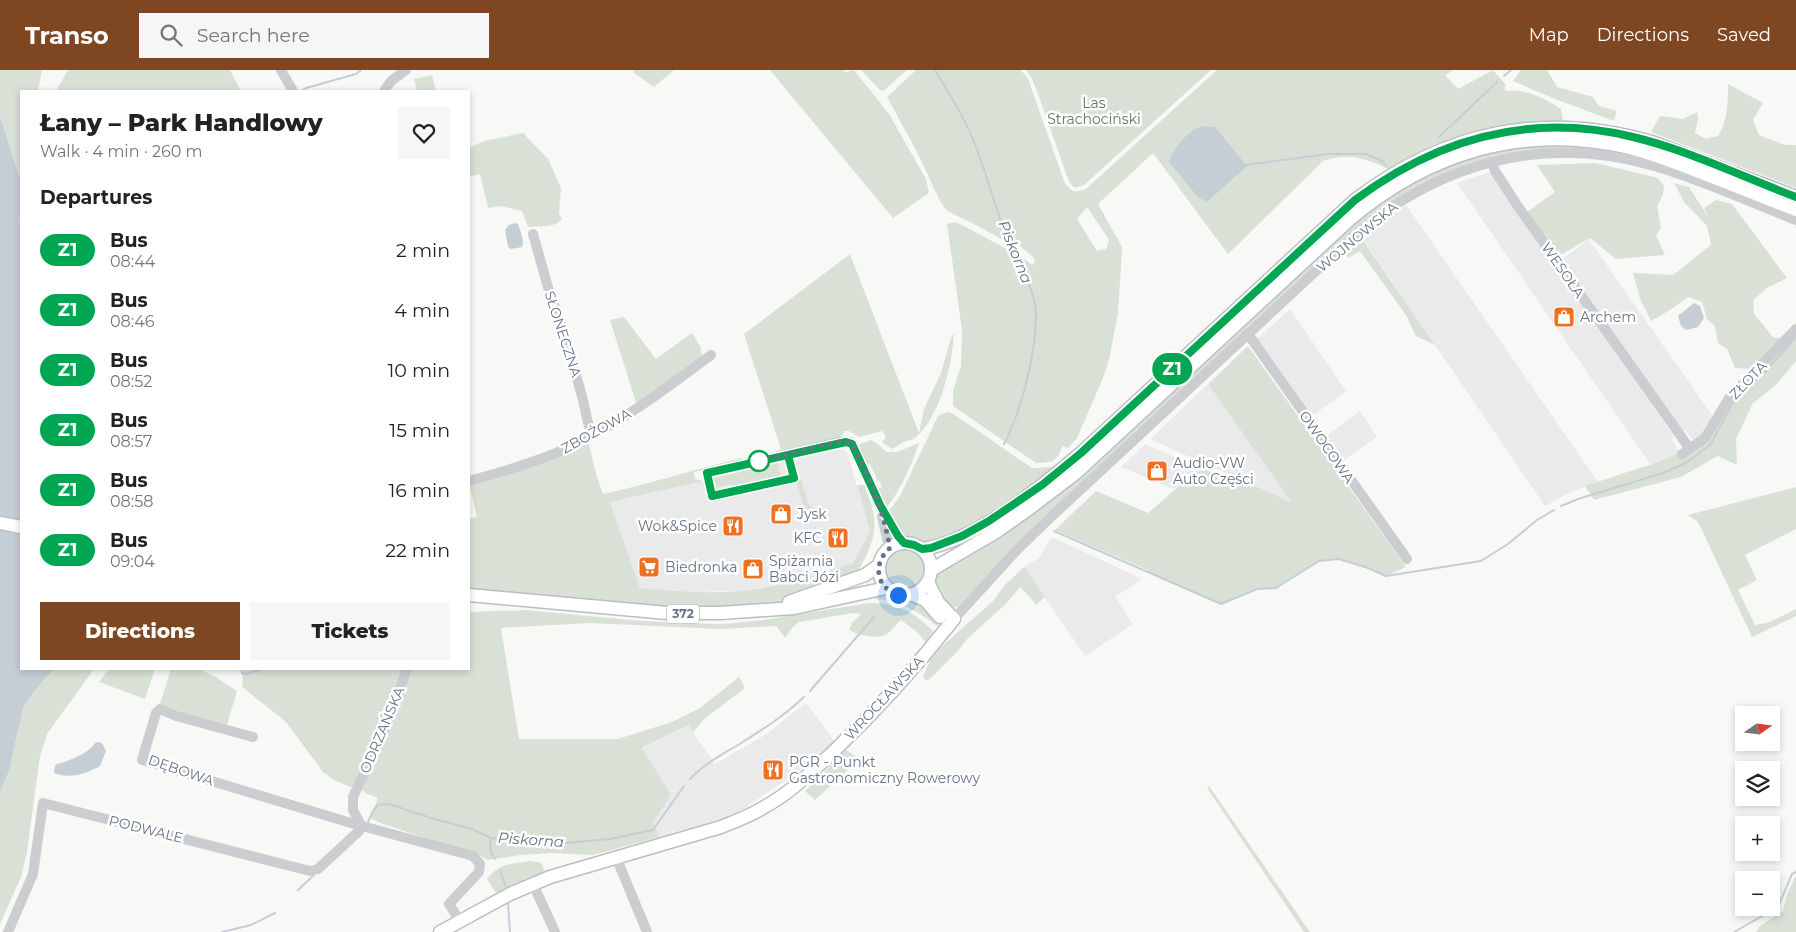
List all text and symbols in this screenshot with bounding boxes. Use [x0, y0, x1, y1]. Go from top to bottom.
search box [139, 13, 489, 58]
text: Transo [25, 21, 109, 50]
icon: search [157, 21, 185, 49]
text: Search here [197, 24, 310, 47]
text: Map [1529, 24, 1569, 46]
text: Directions [1597, 24, 1689, 46]
text: Saved [1717, 24, 1771, 46]
park label: Las Strachociński [1047, 94, 1141, 128]
button: heart [398, 107, 450, 159]
text: Łany – Park Handlowy [40, 108, 323, 137]
text: Walk · 4 min · 260 m [40, 142, 202, 161]
text: Departures [40, 186, 152, 209]
street label: WOJNOWSKA [1313, 197, 1402, 276]
water label: Piskorna [994, 217, 1037, 286]
text: Bus [110, 229, 148, 252]
text: Z1 [58, 239, 77, 261]
text: 2 min [396, 239, 450, 262]
street label: WESOŁA [1537, 239, 1589, 302]
text: 08:44 [110, 252, 155, 271]
text: Bus [110, 289, 148, 312]
street label: SŁONECZNA [541, 289, 586, 380]
text: Z1 [58, 299, 77, 321]
text: 4 min [394, 299, 450, 322]
shop icon: Archem [1552, 305, 1576, 329]
place label: Archem [1580, 308, 1636, 326]
text: 08:46 [110, 312, 155, 331]
text: Bus [110, 349, 148, 372]
line badge: Z1 [1150, 353, 1194, 385]
street label: ZŁOTA [1725, 356, 1771, 403]
text: Z1 [1162, 358, 1182, 380]
text: Z1 [58, 359, 77, 381]
text: 10 min [387, 359, 450, 382]
text: 08:52 [110, 372, 152, 391]
street label: ZBOŻOWA [558, 404, 635, 457]
street label: OWOCOWA [1295, 407, 1359, 488]
text: Bus [110, 409, 148, 432]
text: Z1 [58, 419, 77, 441]
text: 15 min [389, 419, 450, 442]
text: 08:57 [110, 432, 152, 451]
unlabelled marker [748, 450, 770, 472]
place label: Audio-VW Auto Części [1173, 454, 1254, 488]
shop icon: Audio-VW Auto Części [1145, 459, 1169, 483]
text: Bus [110, 469, 148, 492]
text: Z1 [58, 479, 77, 501]
text: 16 min [388, 479, 450, 502]
text: 08:58 [110, 492, 153, 511]
shop icon: Jysk [769, 502, 793, 526]
place label: Jysk [796, 505, 827, 523]
restaurant icon: Wok&Spice [721, 514, 745, 538]
place label: Wok&Spice [638, 517, 717, 535]
restaurant icon: KFC [826, 526, 850, 550]
text: Bus [110, 529, 148, 552]
place label: KFC [793, 529, 822, 547]
text: Z1 [58, 539, 77, 561]
text: 22 min [385, 539, 450, 562]
text: 09:04 [110, 552, 155, 571]
place label: Spiżarnia Babci Józi [769, 552, 839, 586]
supermarket icon: Biedronka [637, 555, 661, 579]
shop icon: Spiżarnia Babci Józi [741, 557, 765, 581]
place label: Biedronka [665, 558, 737, 576]
your location [886, 583, 911, 608]
button: Directions [40, 602, 240, 660]
button: Tickets [250, 602, 450, 660]
road number: 372 [667, 604, 699, 624]
street label: WROCŁAWSKA [840, 651, 928, 744]
street label: ODRZAŃSKA [356, 683, 409, 776]
north arrow [1735, 706, 1780, 751]
map controls [1735, 706, 1780, 916]
street label: DĘBOWA [146, 750, 217, 790]
place label: PGR - Punkt Gastronomiczny Rowerowy [789, 753, 981, 787]
restaurant icon: PGR - Punkt Gastronomiczny Rowerowy [761, 758, 785, 782]
button: layers [1735, 761, 1780, 806]
street label: PODWALE [107, 811, 185, 847]
button: + [1735, 816, 1780, 861]
water label: Piskorna [497, 828, 565, 851]
button: − [1735, 871, 1780, 916]

